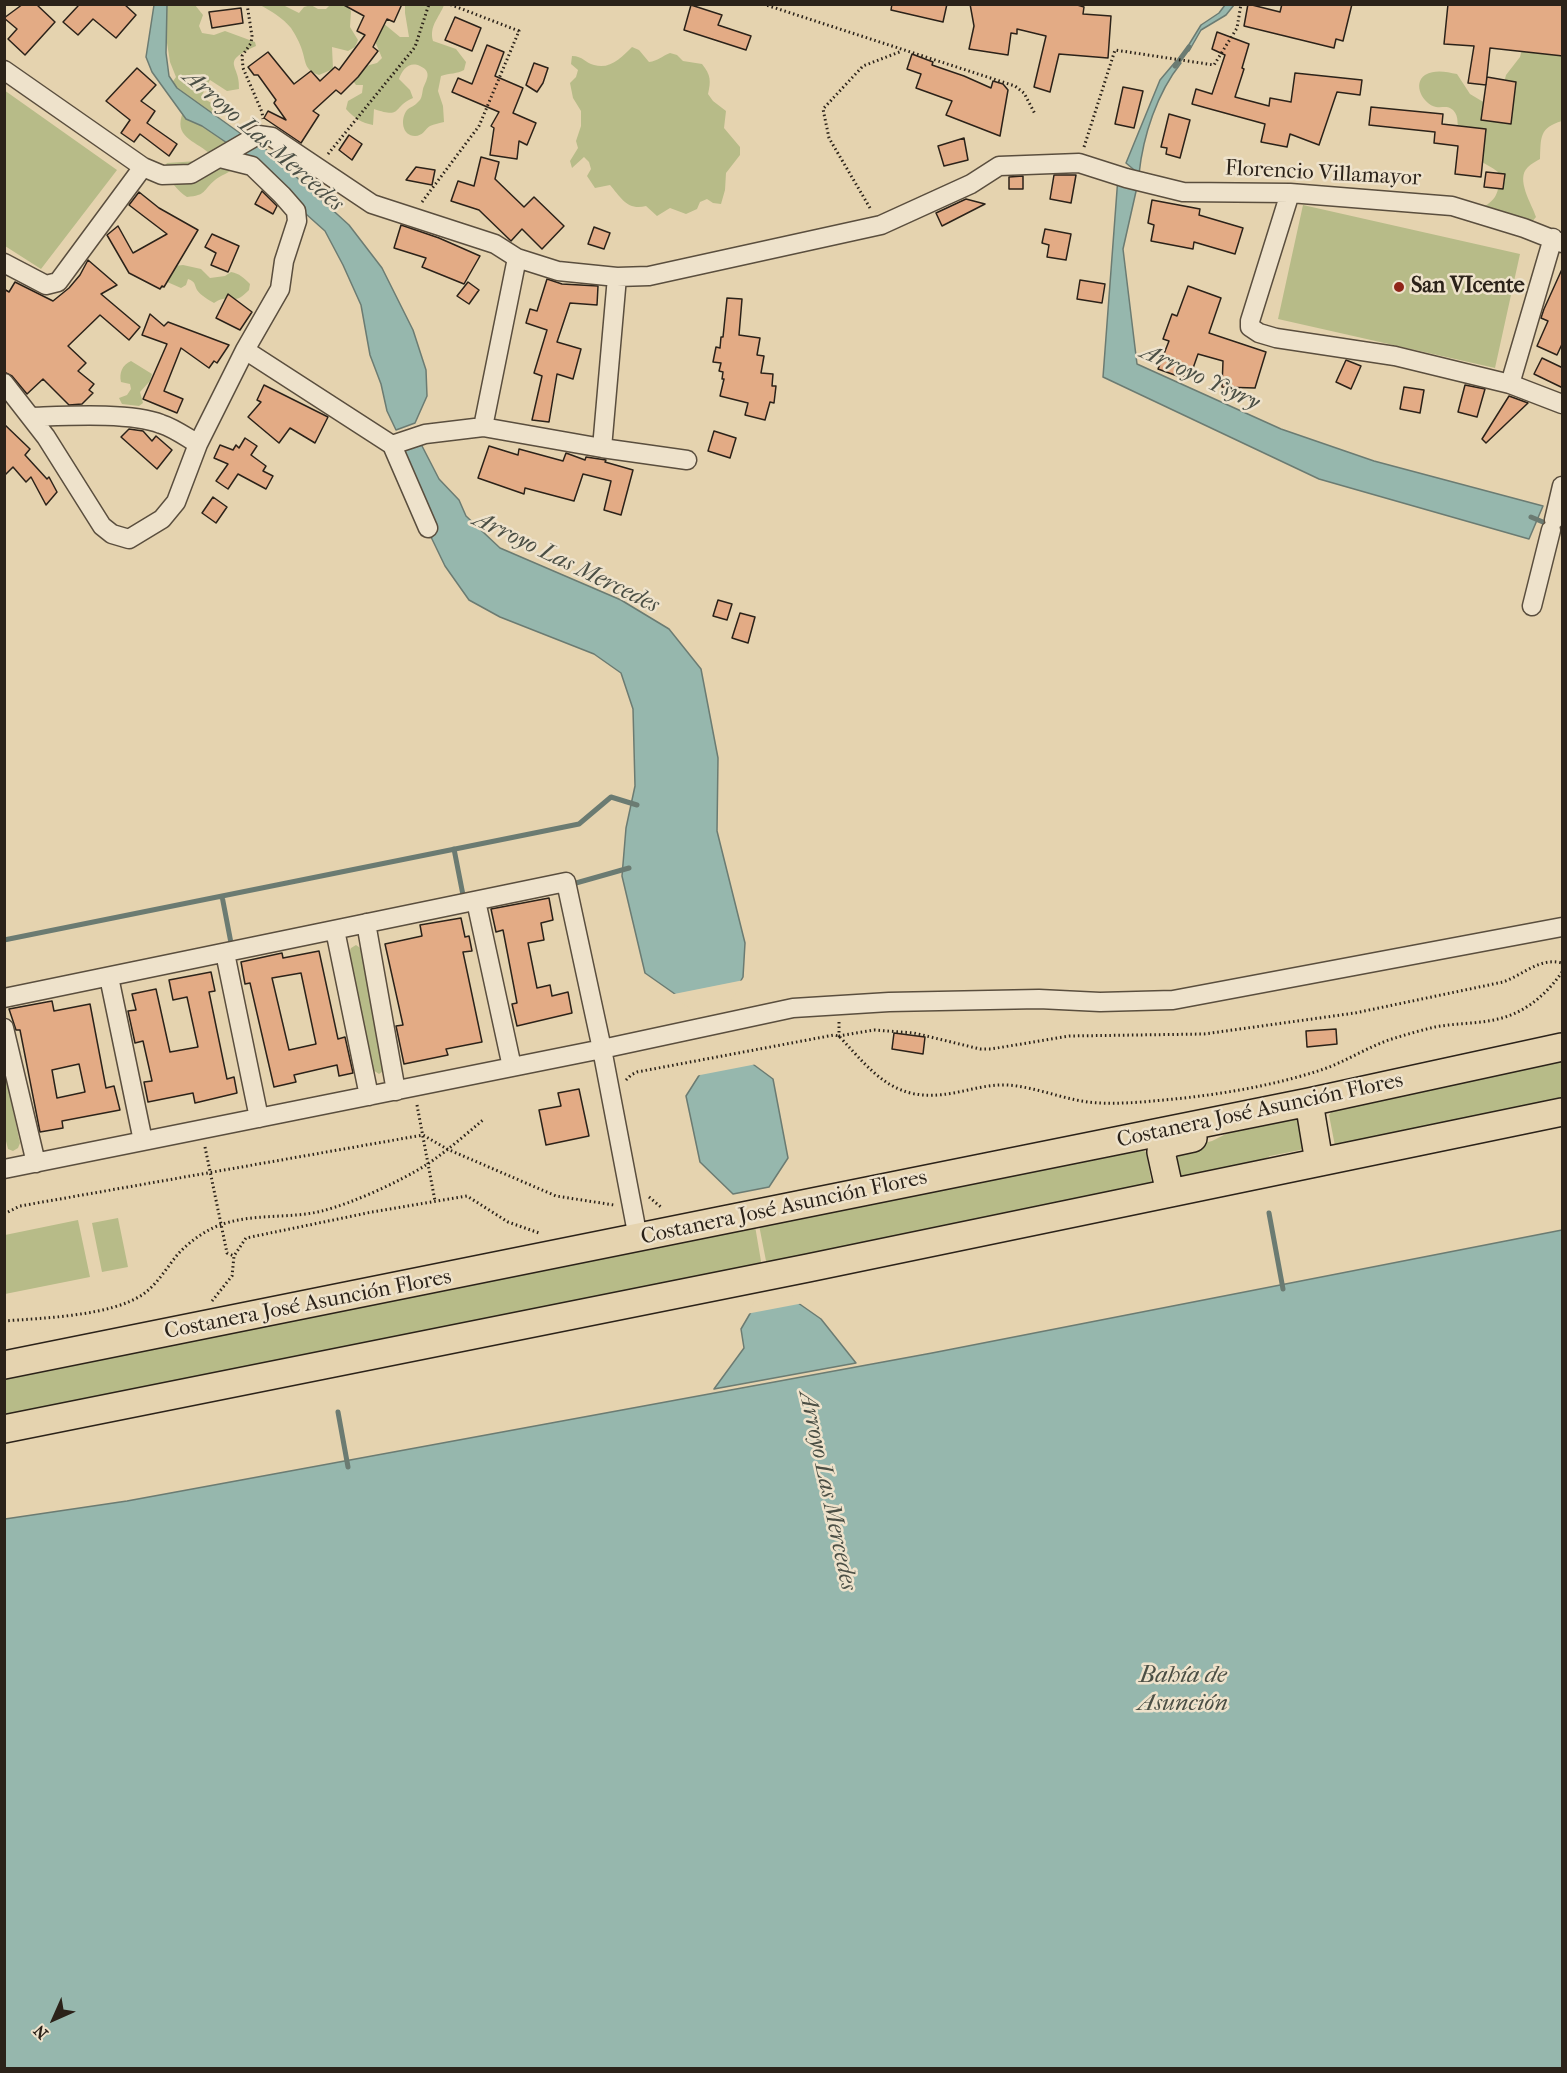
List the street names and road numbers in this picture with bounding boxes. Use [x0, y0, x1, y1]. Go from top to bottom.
street label: Florencio Villamayor [1224, 156, 1422, 192]
street label: Costanera José Asunción Flores [1115, 1068, 1405, 1154]
street label: Costanera José Asunción Flores [639, 1165, 929, 1251]
street label: Costanera José Asunción Flores [162, 1264, 454, 1346]

